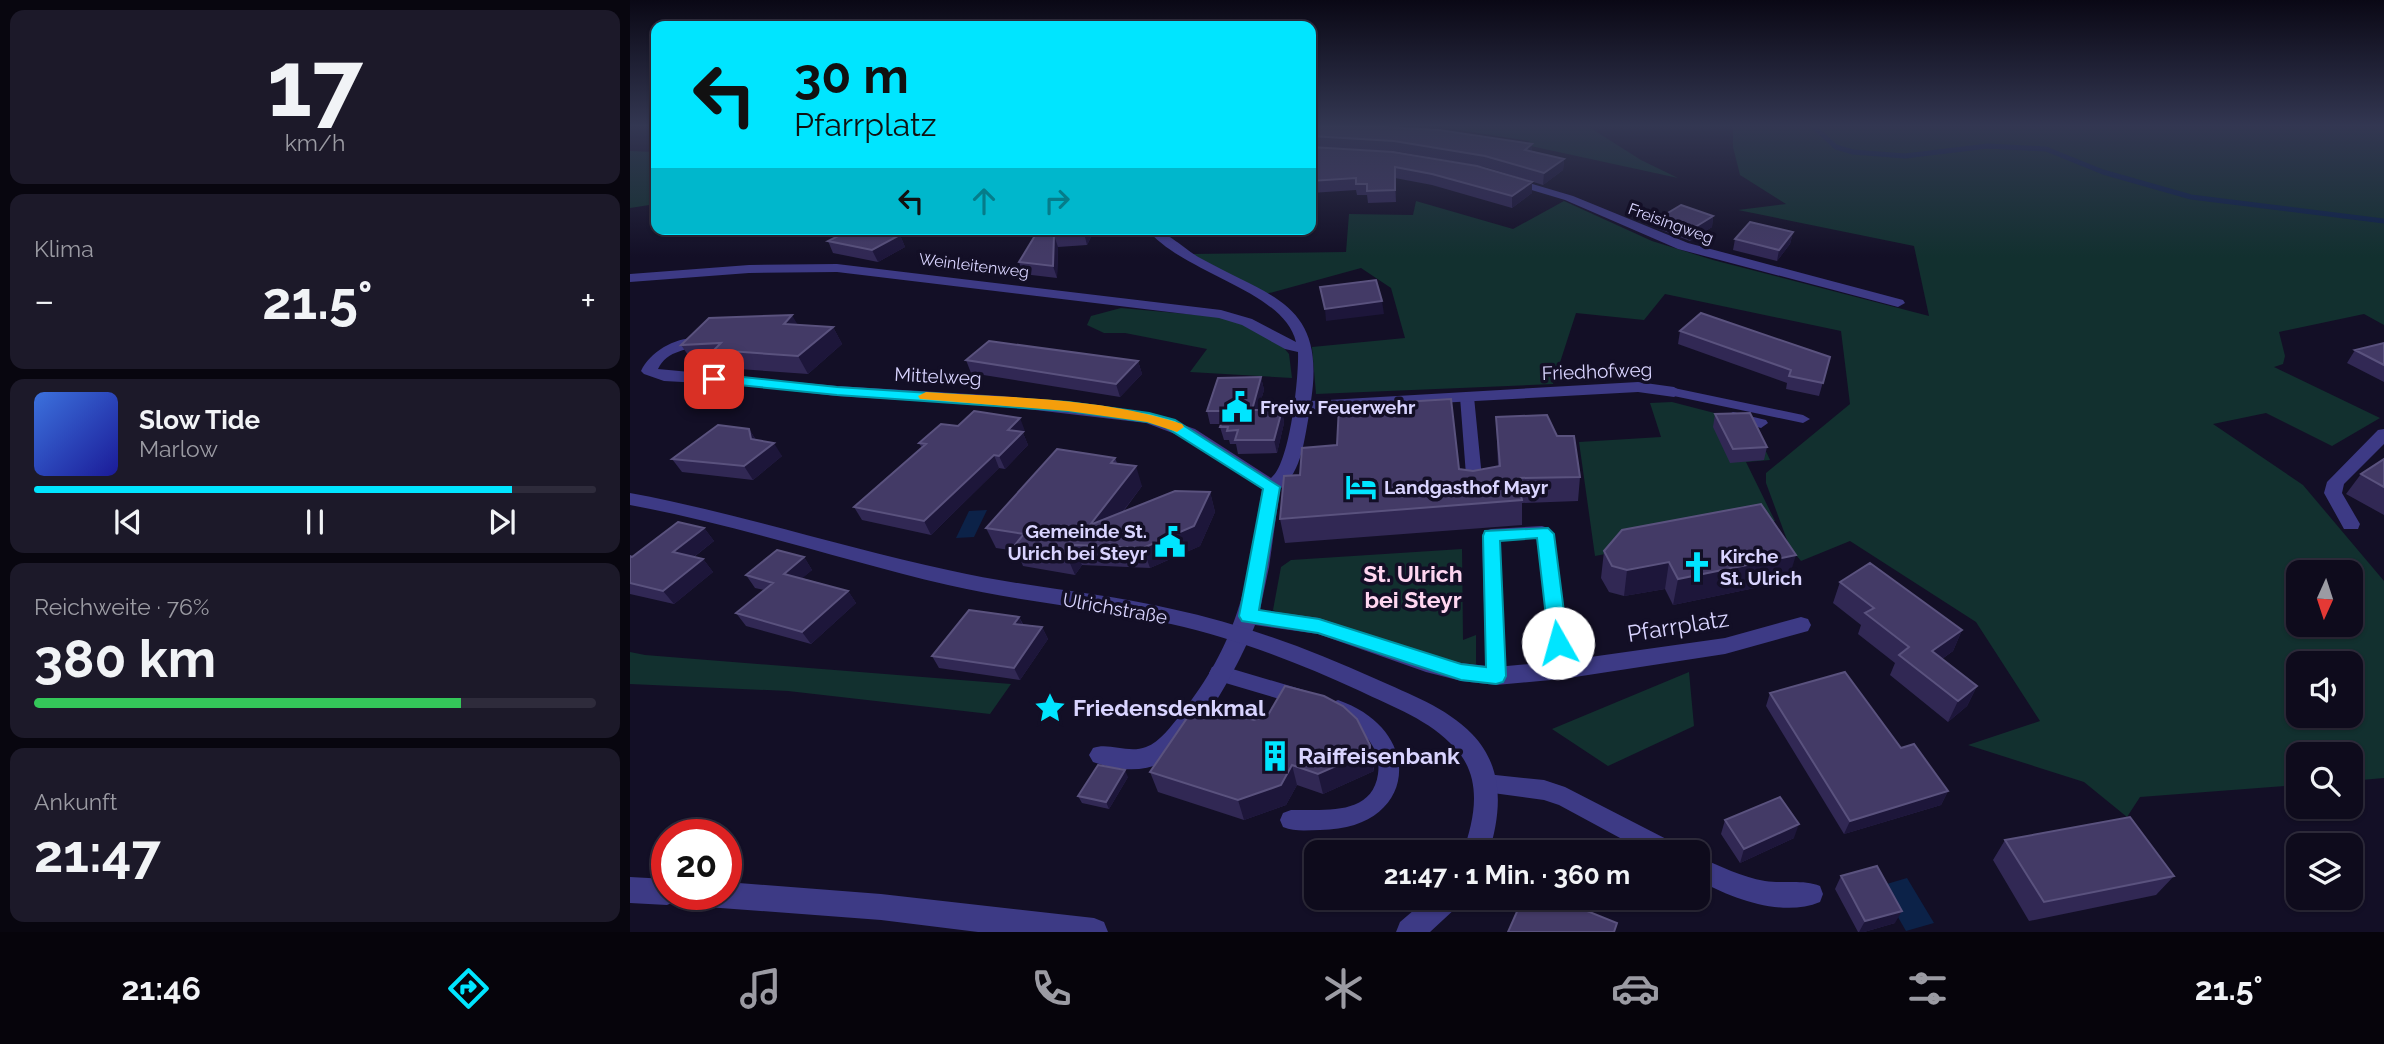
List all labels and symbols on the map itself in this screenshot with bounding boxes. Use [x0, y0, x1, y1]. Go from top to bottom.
street label: Freisingweg [1626, 199, 1716, 248]
street label: Weinleitenweg [918, 249, 1030, 282]
pin [684, 349, 744, 409]
street label: Friedhofweg [1541, 358, 1653, 384]
street label: Mittelweg [894, 363, 982, 389]
public building icon: Freiw. Feuerwehr [1220, 390, 1254, 424]
place label: Freiw. Feuerwehr [1260, 396, 1416, 418]
hotel icon: Landgasthof Mayr [1344, 470, 1378, 504]
place label: Landgasthof Mayr [1384, 476, 1549, 498]
place label: Gemeinde St. Ulrich bei Steyr [1008, 520, 1148, 564]
public building icon: Gemeinde St. Ulrich bei Steyr [1153, 525, 1187, 559]
place label: Kirche St. Ulrich [1720, 545, 1802, 589]
church icon: Kirche St. Ulrich [1680, 550, 1714, 584]
district label: St. Ulrich bei Steyr [1363, 560, 1463, 613]
north arrow [2286, 560, 2362, 637]
street label: Ulrichstraße [1061, 588, 1169, 628]
street label: Pfarrplatz [1625, 604, 1731, 647]
position arrow [1521, 606, 1595, 680]
place icon: Friedensdenkmal [1033, 691, 1067, 725]
place label: Friedensdenkmal [1073, 694, 1266, 721]
building icon: Raiffeisenbank [1258, 739, 1292, 773]
place label: Raiffeisenbank [1298, 742, 1460, 769]
speed limit sign: 20 [651, 819, 742, 910]

